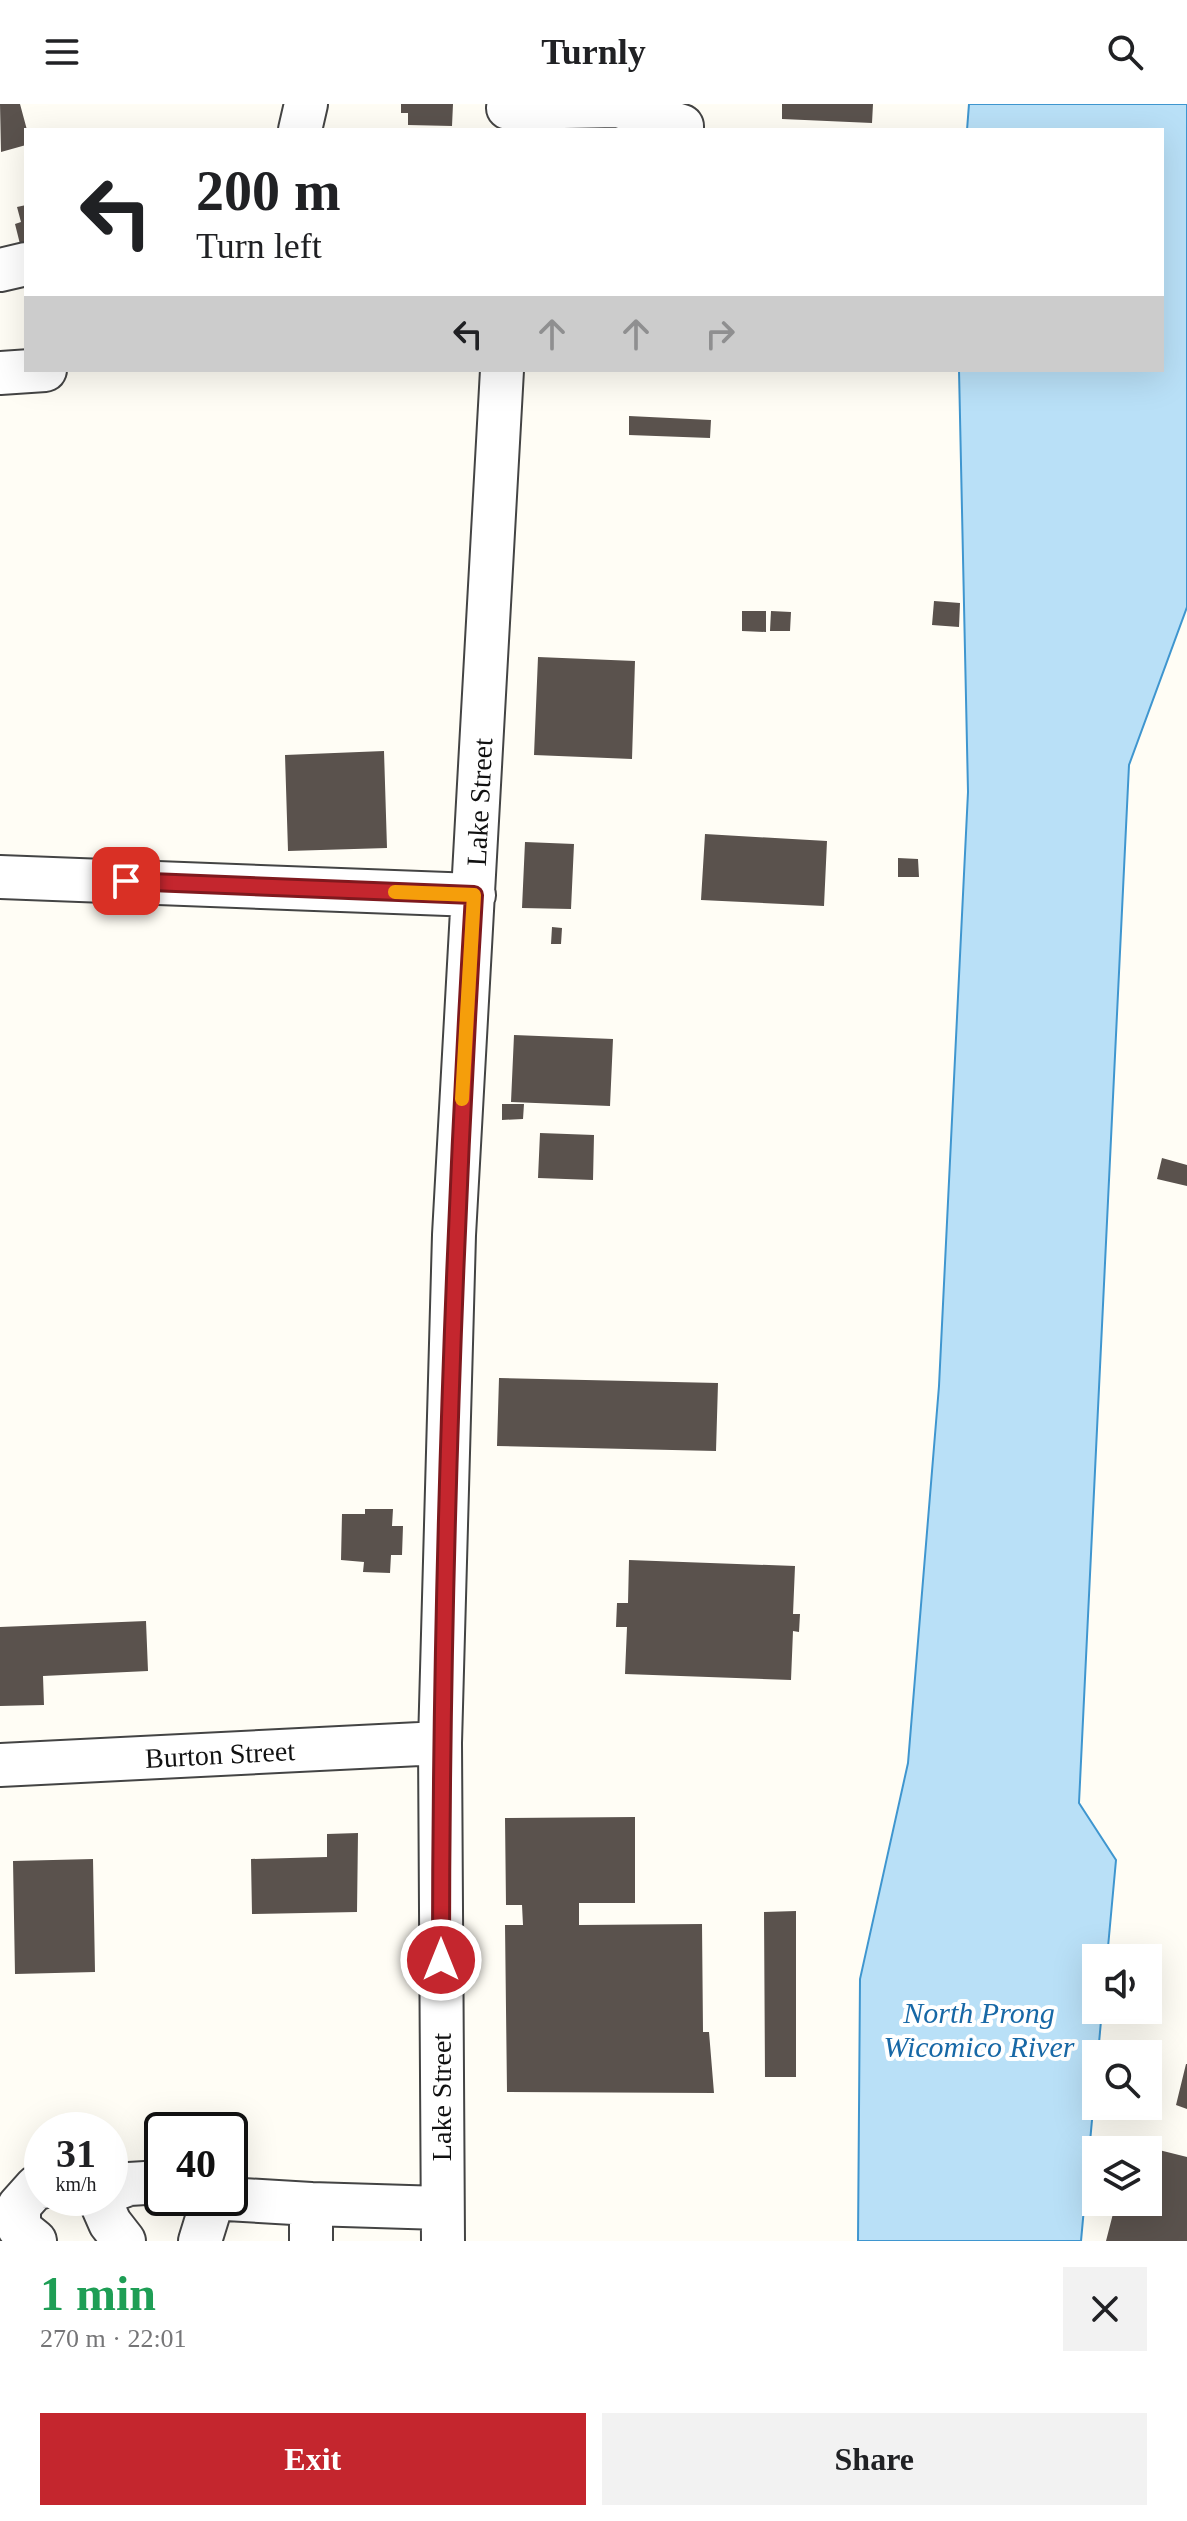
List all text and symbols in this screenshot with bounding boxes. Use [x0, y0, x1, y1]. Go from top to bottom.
icon: menu [40, 30, 84, 74]
icon: search [1103, 30, 1147, 74]
text: Turnly [541, 32, 646, 72]
icon: left [64, 160, 168, 264]
text: 200 m [196, 160, 341, 222]
text: Turn left [196, 226, 322, 266]
icon: left [446, 312, 490, 356]
icon: ahead [530, 312, 574, 356]
icon: ahead [614, 312, 658, 356]
icon: right [698, 312, 742, 356]
street label: Lake Street [461, 737, 498, 867]
pin [92, 847, 160, 915]
icon: arrive [104, 859, 148, 903]
street label: Burton Street [144, 1735, 296, 1774]
position arrow [399, 1918, 483, 2002]
map controls [1082, 1944, 1162, 2216]
button: sound [1082, 1944, 1162, 2024]
water label: North Prong Wicomico River [884, 1996, 1075, 2063]
street label: Lake Street [426, 2033, 457, 2161]
button: search [1082, 2040, 1162, 2120]
speed limit sign: 40 [144, 2112, 248, 2216]
text: 31 [56, 2131, 96, 2176]
button: layers [1082, 2136, 1162, 2216]
text: km/h [55, 2173, 97, 2195]
text: 1 min [40, 2267, 156, 2320]
button: close [1063, 2267, 1147, 2351]
text: 270 m · 22:01 [40, 2324, 187, 2353]
button: Exit [40, 2413, 586, 2505]
button: Share [602, 2413, 1147, 2505]

